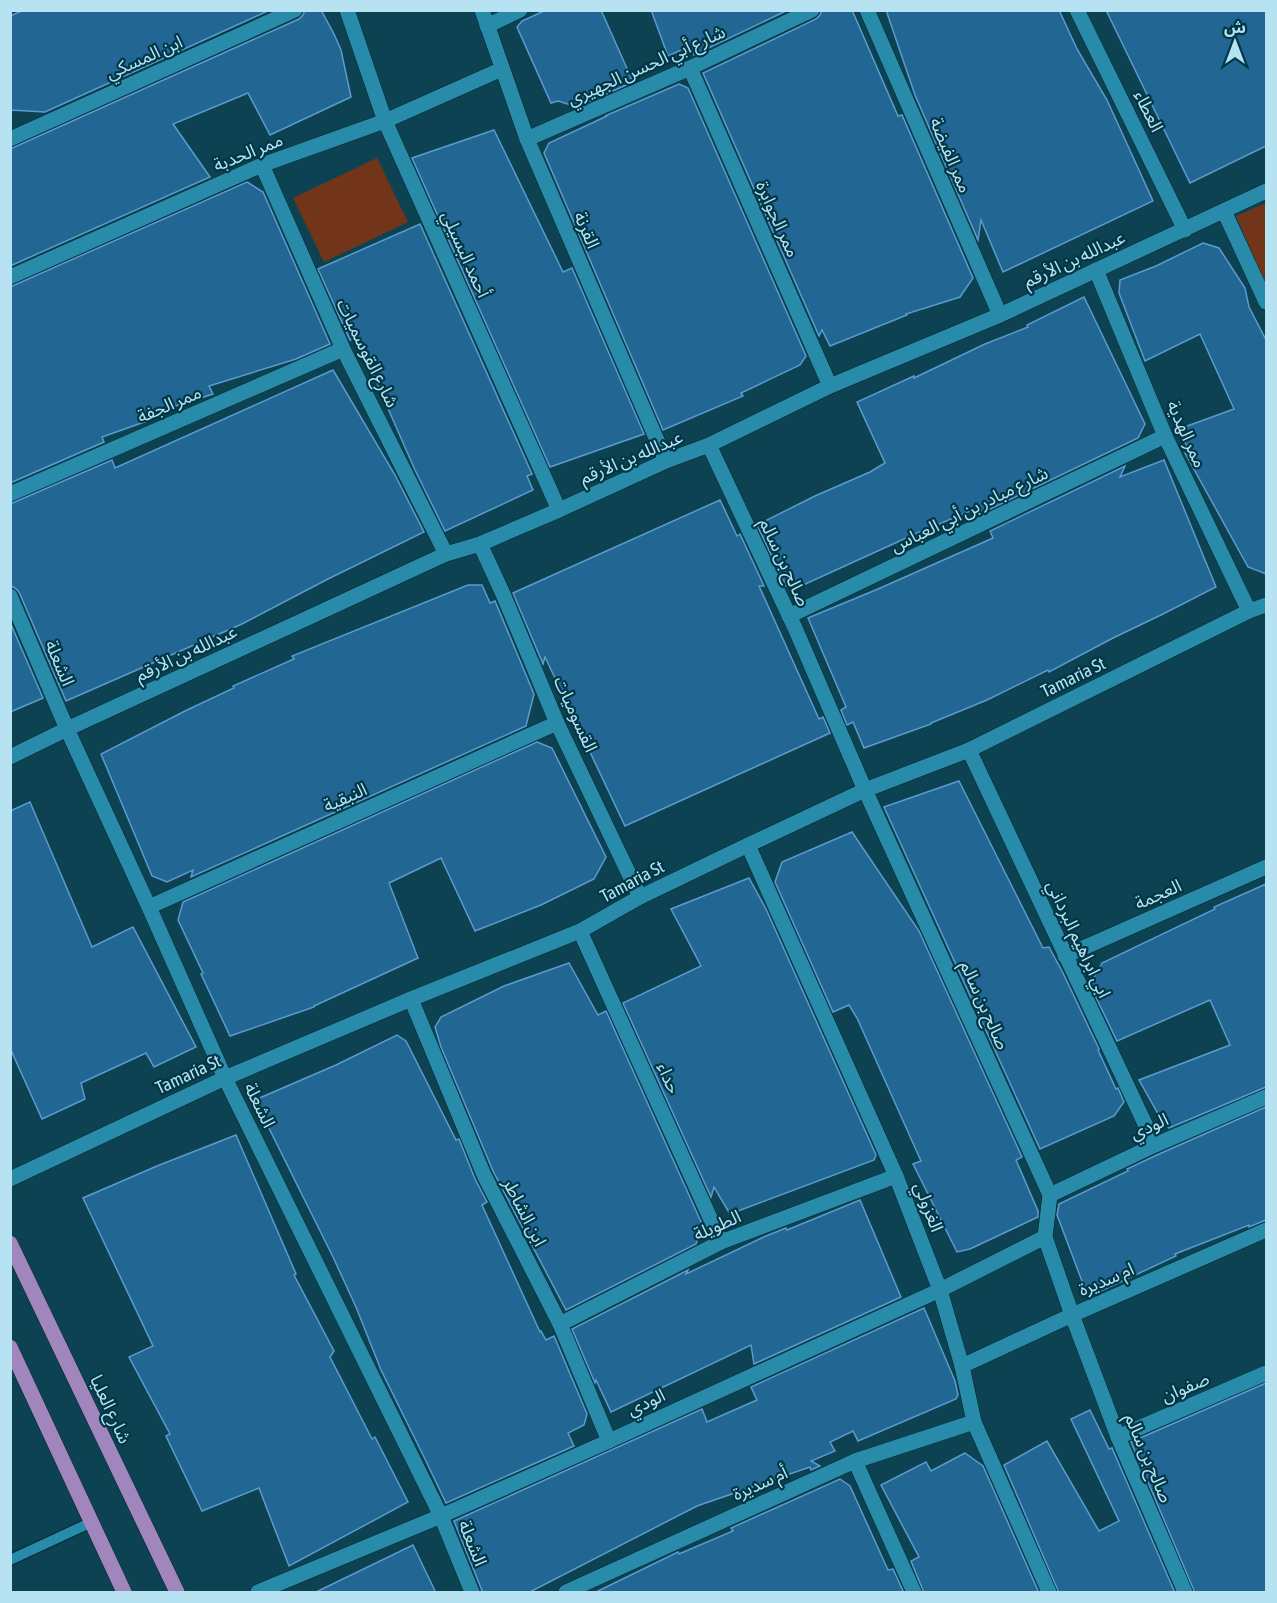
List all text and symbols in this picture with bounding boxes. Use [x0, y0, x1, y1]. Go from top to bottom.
north arrow [1205, 12, 1265, 72]
text: ش [1224, 18, 1246, 37]
street label: شارع أبي الحسن الجهيري [564, 20, 730, 113]
street label: ابن المسكي [102, 31, 187, 86]
street label: العطاء [1130, 87, 1168, 135]
street label: ممر الفيضة [925, 114, 976, 196]
street label: ممر الحدبة [210, 129, 286, 176]
street label: ممر الجوابرة [751, 178, 804, 261]
street label: أحمد البسيلي [435, 207, 495, 302]
street label: القرنة [569, 208, 604, 252]
street label: عبدالله بن الأرقم [1020, 226, 1129, 294]
street label: شارع القوسميات [329, 295, 403, 413]
street label: ممر الجفة [134, 381, 205, 428]
street label: ممر الهدية [1162, 397, 1211, 471]
street label: عبدالله بن الأرقم [576, 426, 687, 491]
street label: شارع مبادر بن أبي العباس [887, 461, 1053, 560]
street label: صالح بن سالم [753, 515, 815, 611]
street label: عبدالله بن الأرقم [132, 620, 241, 688]
street label: الشعلة [41, 637, 79, 689]
street label: Tamaria St [1037, 652, 1109, 702]
street label: القسوميات [549, 673, 602, 756]
street label: النبقية [320, 778, 370, 816]
street label: Tamaria St [596, 855, 668, 907]
street label: العجمة [1131, 874, 1185, 914]
street label: ابي ابراهيم البرداني [1040, 877, 1115, 1002]
street label: صالح بن سالم [953, 957, 1014, 1054]
street label: Tamaria St [152, 1050, 224, 1098]
street label: حداء [653, 1059, 685, 1097]
street label: الشعلة [240, 1079, 280, 1131]
street label: الودي [1127, 1108, 1173, 1147]
street label: ابن الشاطر [498, 1174, 551, 1250]
street label: الغزولي [907, 1179, 948, 1236]
street label: الطويلة [690, 1205, 744, 1246]
street label: ام سديرة [1075, 1258, 1138, 1304]
street label: صفوان [1158, 1368, 1213, 1407]
street label: شارع العليا [82, 1371, 136, 1448]
street label: الودي [624, 1384, 670, 1423]
street label: صالح بن سالم [1118, 1410, 1177, 1507]
street label: أم سديرة [729, 1461, 792, 1508]
street label: الشعلة [454, 1517, 492, 1569]

